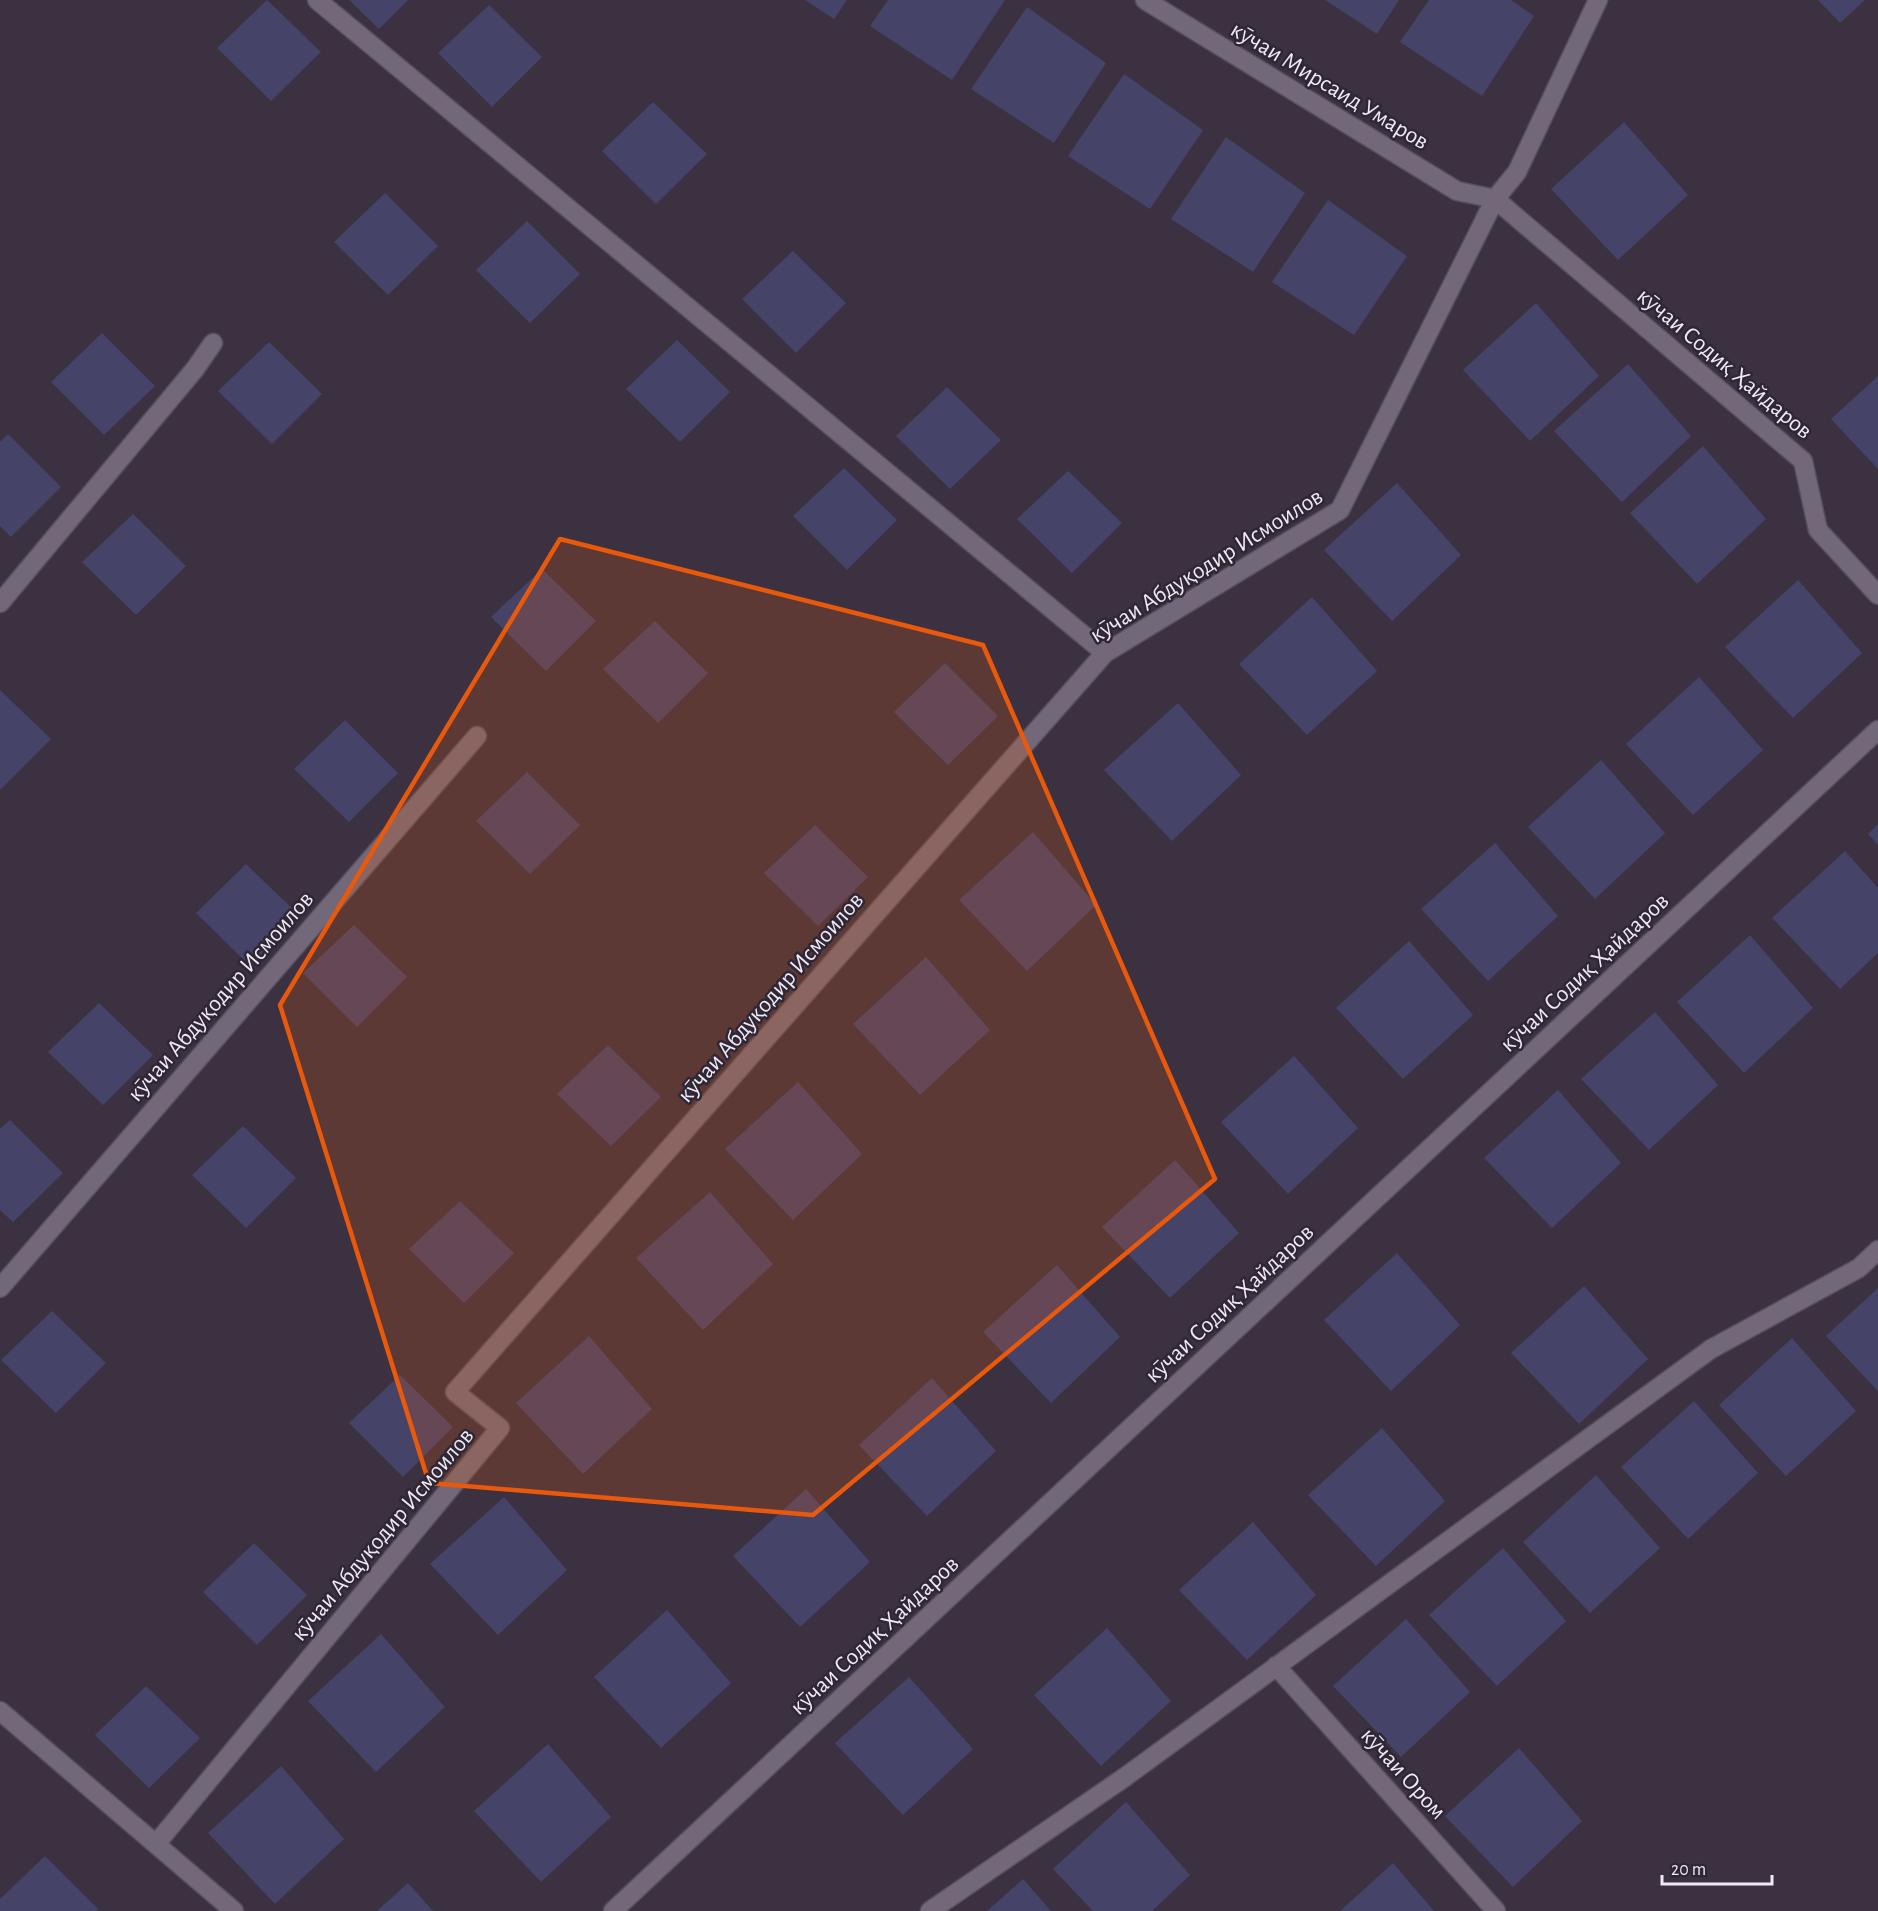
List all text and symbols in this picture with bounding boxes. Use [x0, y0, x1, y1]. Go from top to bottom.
street label: кӯчаи Мирсаид Умаров [1226, 17, 1433, 154]
street label: кӯчаи Содиқ Ҳайдаров [1632, 284, 1817, 444]
street label: кӯчаи Абдуқодир Исмоилов [1086, 484, 1327, 647]
street label: кӯчаи Абдуқодир Исмоилов [123, 887, 318, 1106]
street label: кӯчаи Абдуқодир Исмоилов [673, 888, 868, 1107]
street label: кӯчаи Содиқ Ҳайдаров [1496, 889, 1673, 1057]
street label: кӯчаи Содиқ Ҳайдаров [1141, 1220, 1318, 1388]
street label: кӯчаи Абдуқодир Исмоилов [287, 1424, 479, 1646]
street label: кӯчаи Содиқ Ҳайдаров [786, 1552, 963, 1720]
street label: кӯчаи Ором [1356, 1723, 1450, 1824]
scale bar [1662, 1848, 1772, 1886]
text: 20 m [1671, 1861, 1706, 1879]

